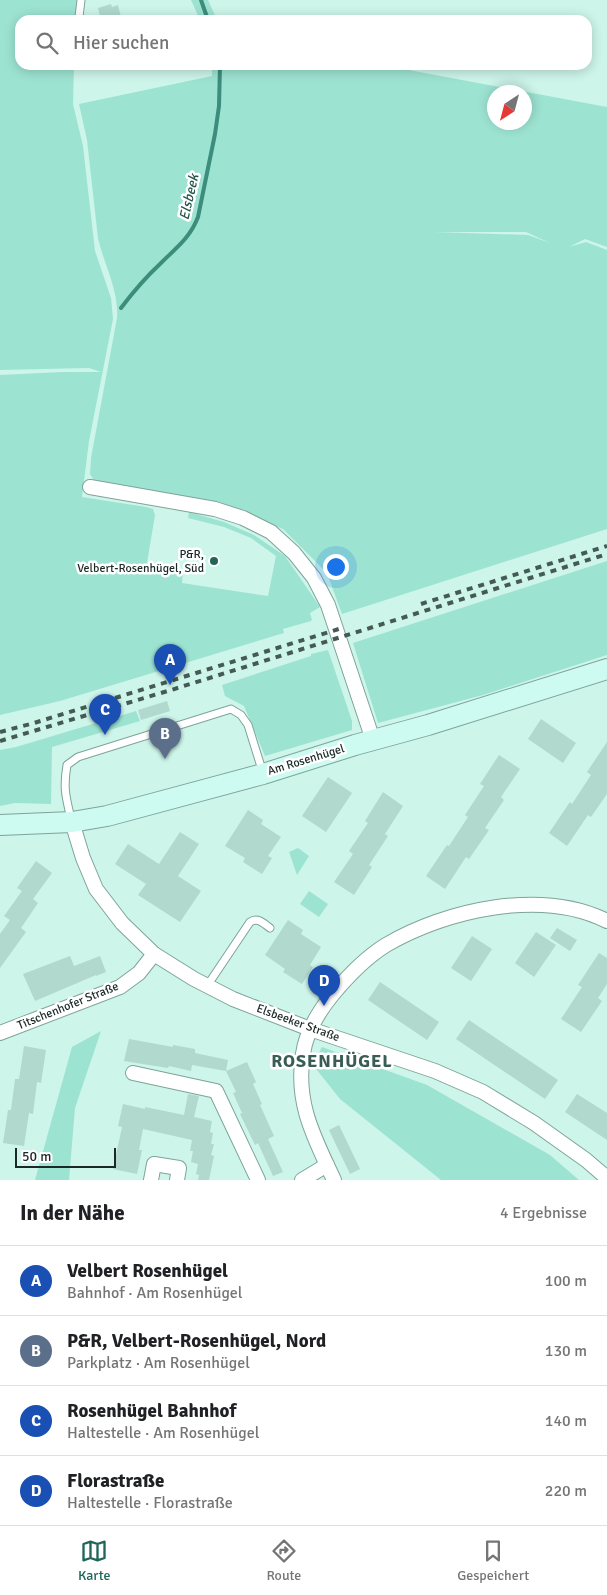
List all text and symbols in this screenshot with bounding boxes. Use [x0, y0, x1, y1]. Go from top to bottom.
search box [15, 15, 592, 70]
icon: search [33, 29, 61, 57]
text: Hier suchen [73, 31, 169, 55]
north arrow [487, 85, 532, 130]
water label: Elsbeek [175, 170, 203, 222]
place label: P&R, Velbert-Rosenhügel, Süd [77, 547, 204, 576]
your location [323, 554, 349, 580]
marker: P&R, Velbert-Rosenhügel, Süd [208, 555, 220, 567]
pin: A [154, 644, 186, 685]
pin: C [89, 694, 121, 735]
pin: B [149, 718, 181, 759]
street label: Am Rosenhügel [266, 741, 347, 779]
pin: D [308, 965, 340, 1006]
street label: Titschenhofer Straße [15, 979, 121, 1033]
street label: Elsbeeker Straße [254, 1001, 342, 1045]
district label: ROSENHÜGEL [271, 1050, 393, 1072]
scale bar [15, 1145, 116, 1168]
text: 50 m [22, 1148, 51, 1165]
text: In der Nähe [20, 1200, 125, 1226]
text: 4 Ergebnisse [500, 1203, 587, 1223]
text: Velbert Rosenhügel [67, 1259, 228, 1283]
text: A [31, 1271, 41, 1291]
text: 100 m [545, 1271, 587, 1291]
text: Bahnhof · Am Rosenhügel [67, 1283, 243, 1303]
text: P&R, Velbert-Rosenhügel, Nord [67, 1329, 326, 1353]
text: B [31, 1341, 41, 1361]
text: 130 m [545, 1341, 587, 1361]
text: Parkplatz · Am Rosenhügel [67, 1353, 250, 1373]
text: Rosenhügel Bahnhof [67, 1399, 236, 1423]
text: C [31, 1411, 41, 1431]
text: 140 m [545, 1411, 587, 1431]
text: Haltestelle · Am Rosenhügel [67, 1423, 259, 1443]
text: Florastraße [67, 1469, 165, 1493]
text: D [31, 1481, 41, 1501]
text: 220 m [545, 1481, 587, 1501]
text: Haltestelle · Florastraße [67, 1493, 233, 1513]
tab: Karte [78, 1537, 111, 1584]
tab: Route [266, 1537, 301, 1584]
tab: Gespeichert [457, 1537, 529, 1584]

